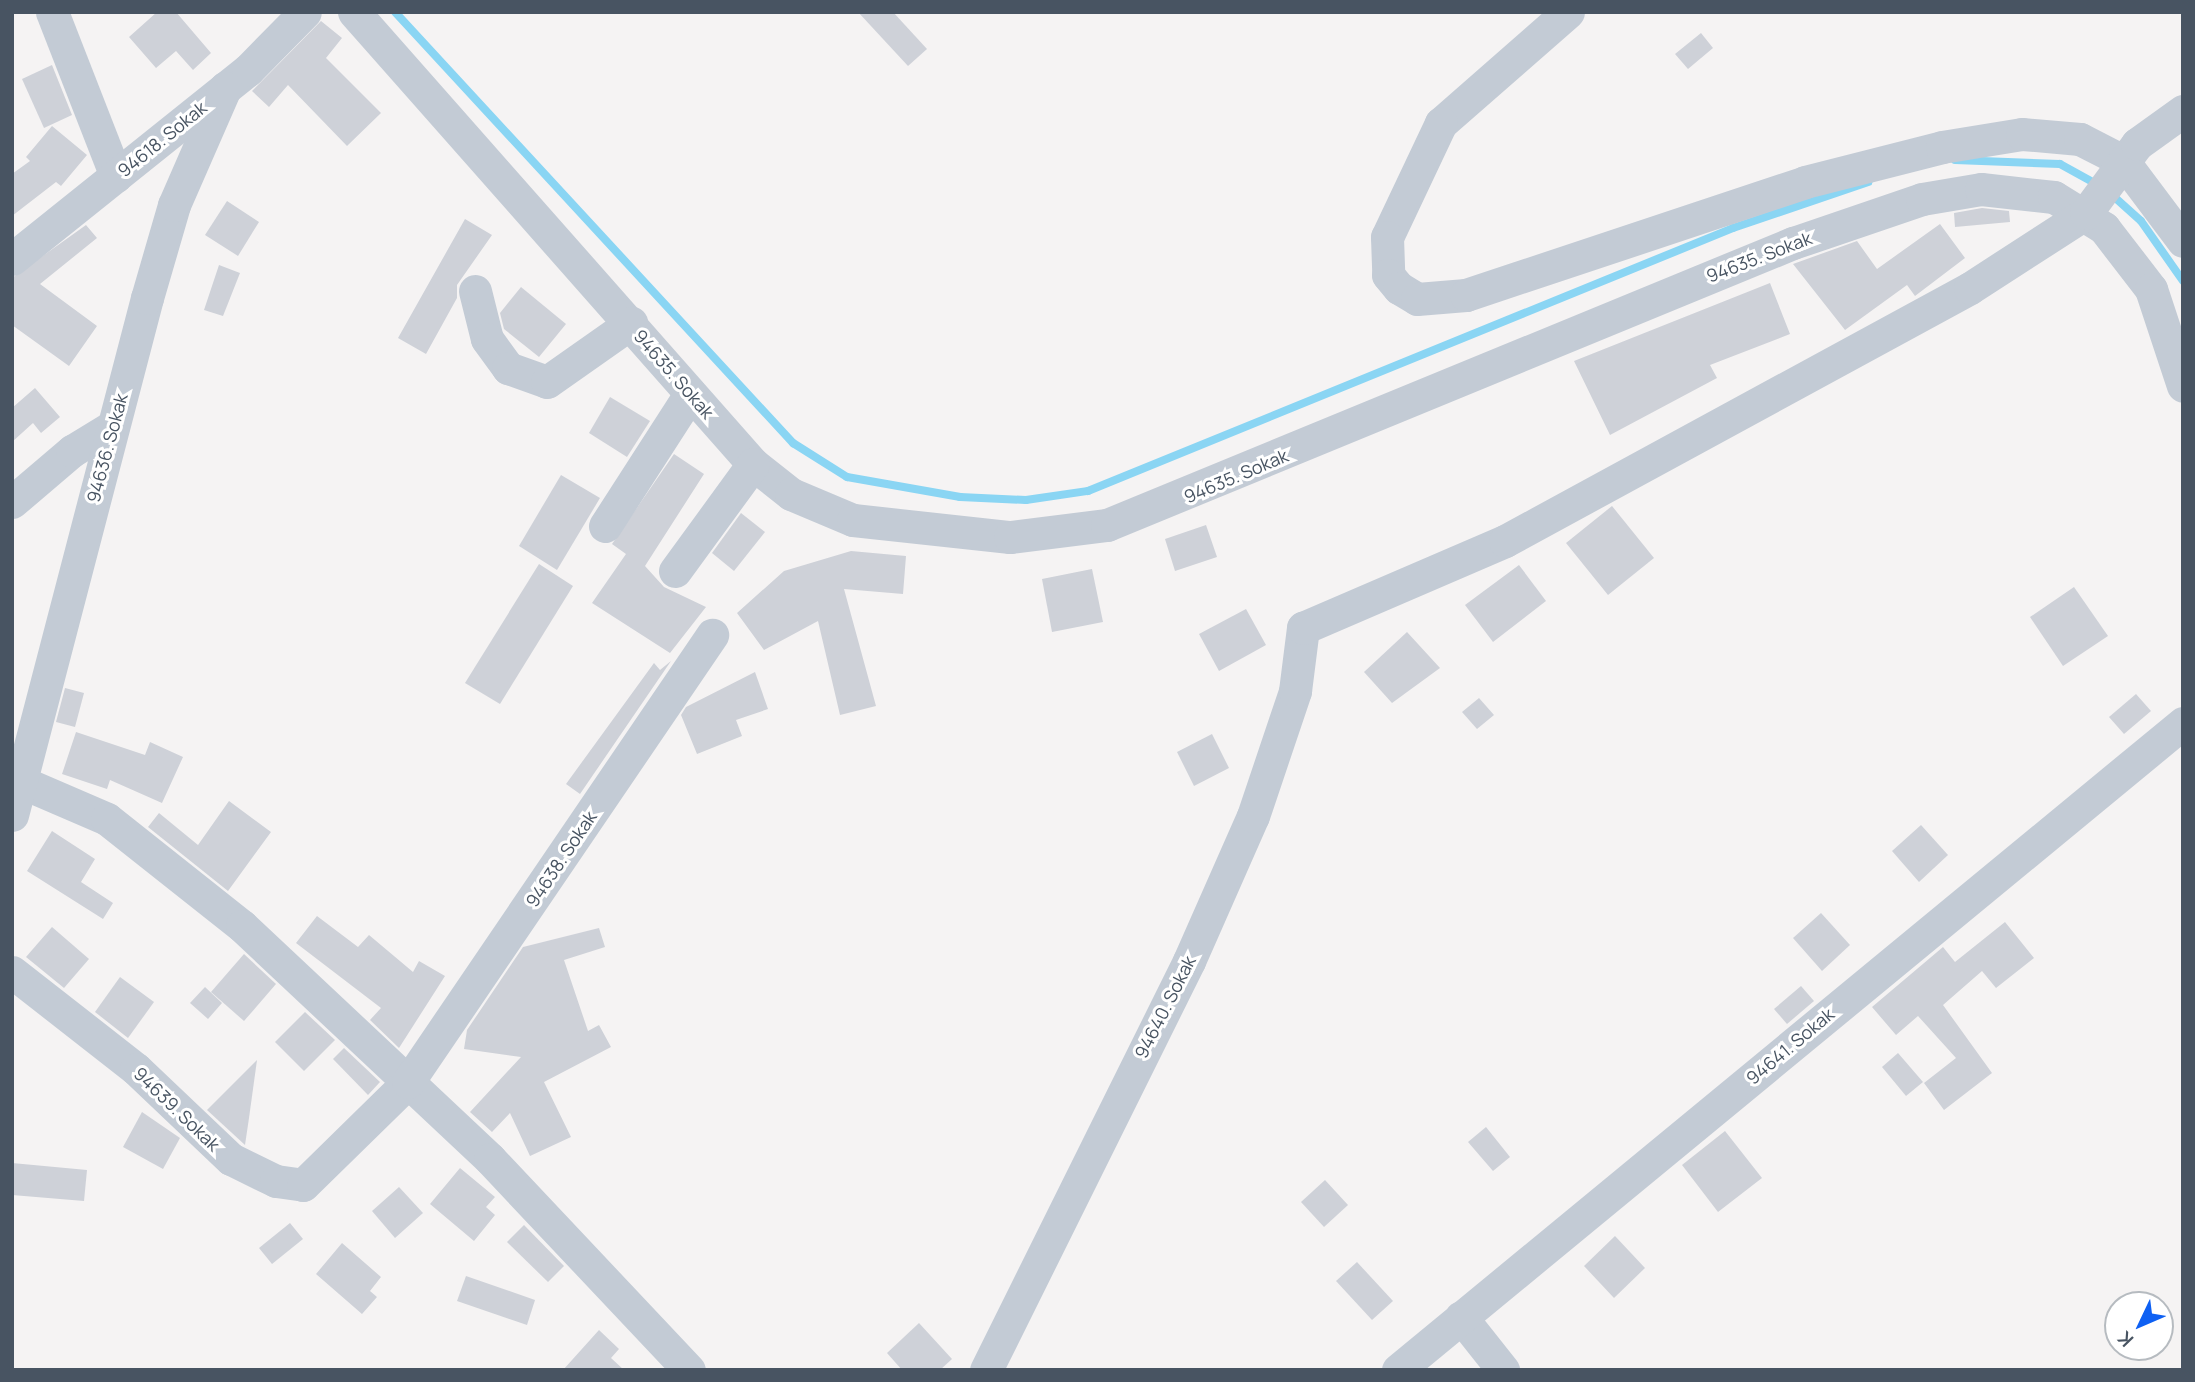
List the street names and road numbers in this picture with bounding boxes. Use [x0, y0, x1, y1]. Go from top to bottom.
street label: 94618. Sokak [113, 97, 211, 181]
street label: 94635. Sokak [1703, 227, 1815, 287]
street label: 94635. Sokak [629, 325, 719, 423]
street label: 94636. Sokak [82, 391, 132, 505]
street label: 94635. Sokak [1181, 444, 1291, 508]
street label: 94638. Sokak [521, 807, 601, 911]
street label: 94640. Sokak [1130, 952, 1200, 1062]
street label: 94641. Sokak [1742, 1003, 1838, 1089]
street label: 94639. Sokak [129, 1063, 225, 1155]

